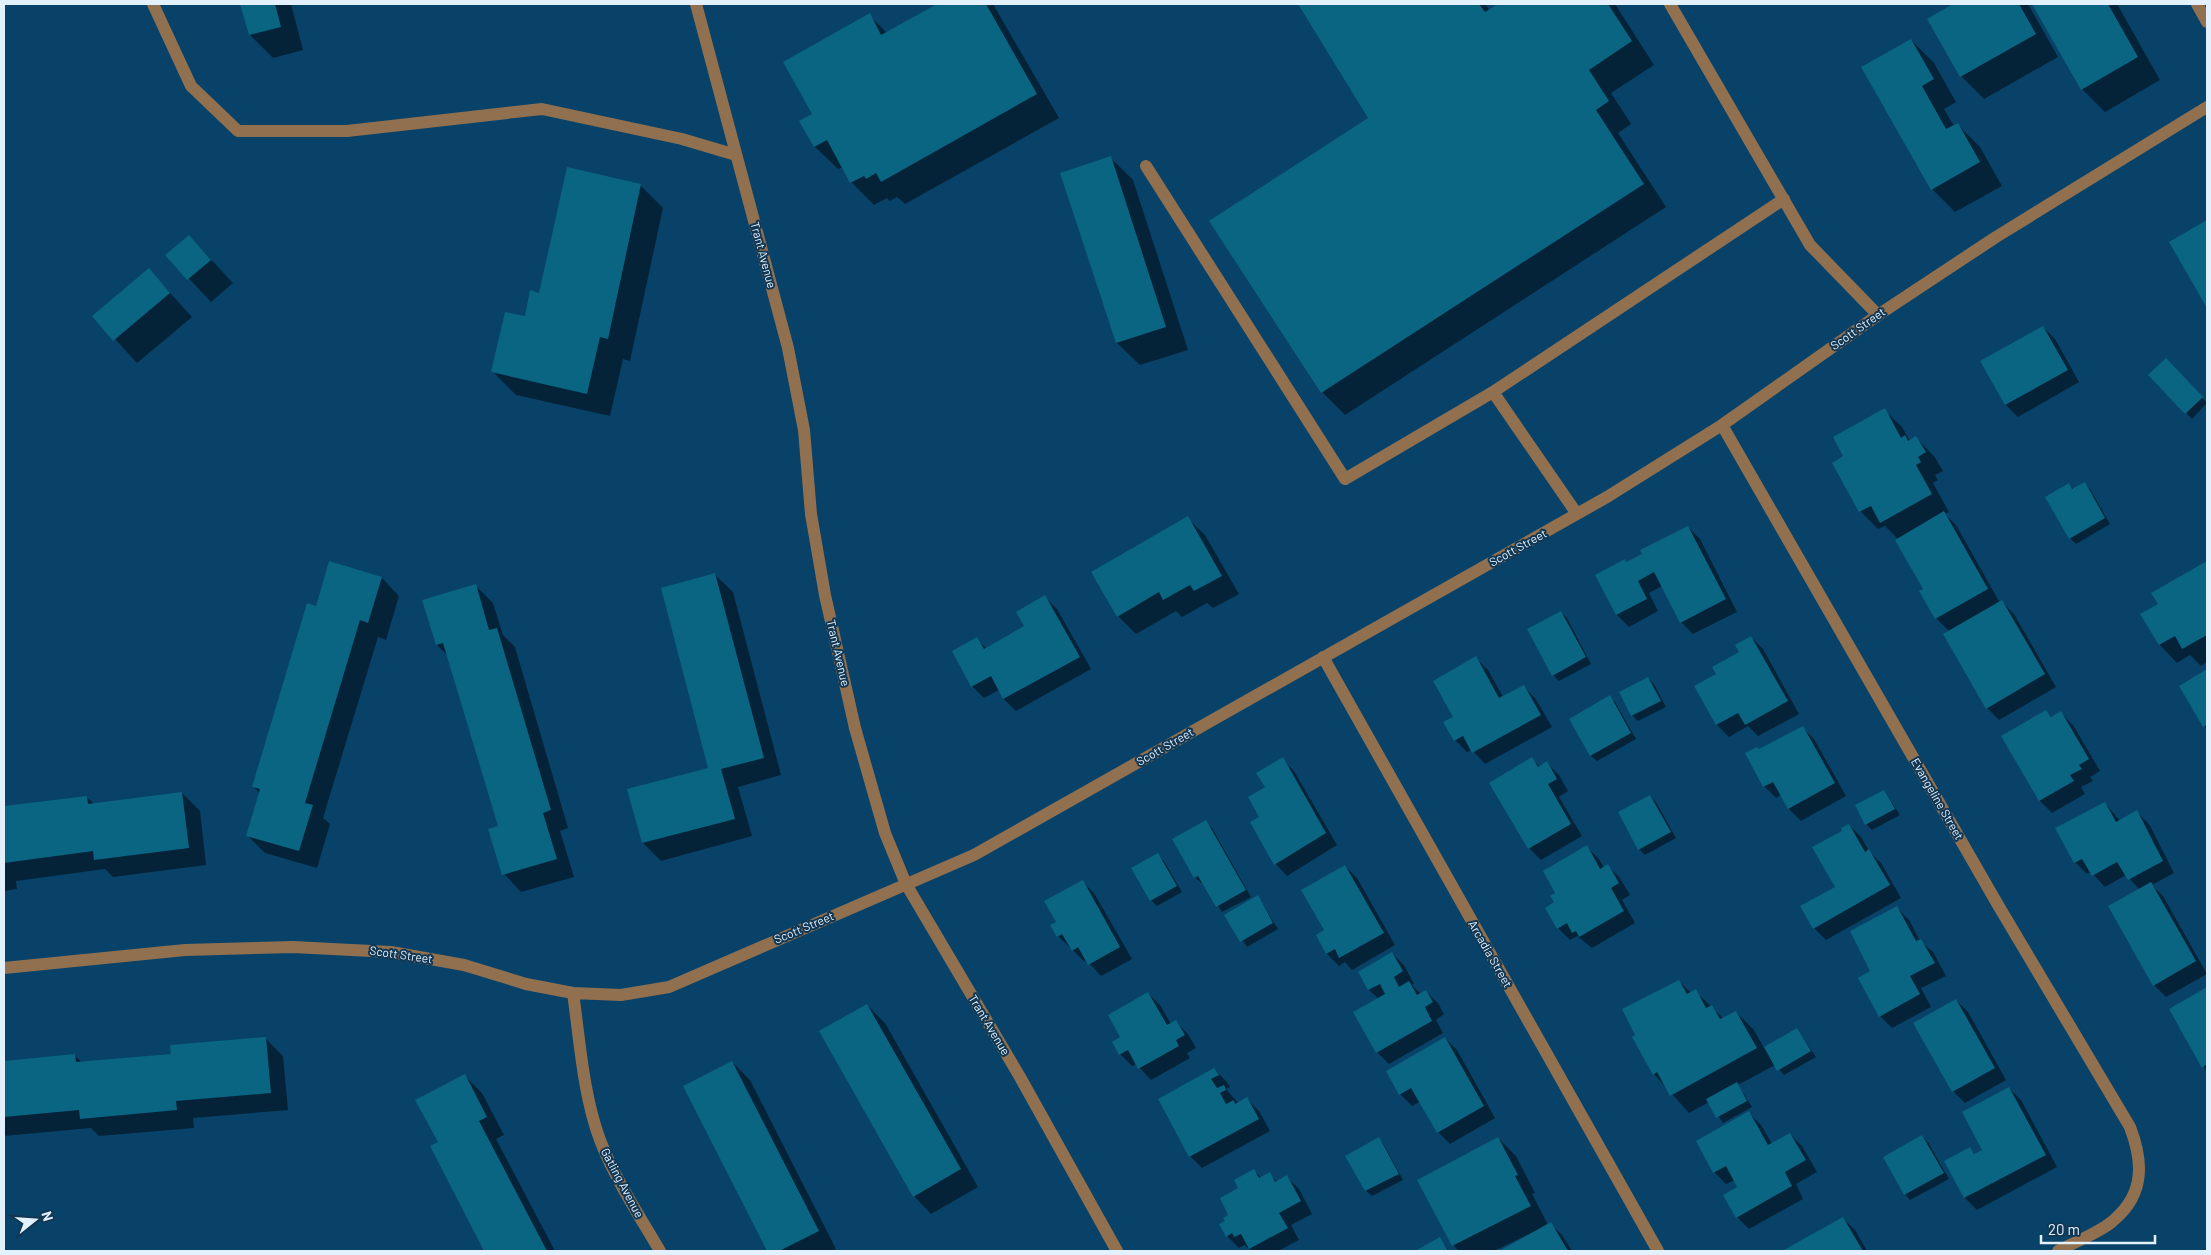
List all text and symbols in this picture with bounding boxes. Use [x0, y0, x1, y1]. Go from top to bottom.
street label: Trant Avenue [748, 220, 780, 289]
street label: Scott Street [1827, 304, 1887, 352]
street label: Scott Street [1486, 526, 1549, 569]
street label: Trant Avenue [825, 618, 853, 688]
street label: Scott Street [1133, 724, 1196, 768]
street label: Evangeline Street [1909, 755, 1967, 842]
street label: Scott Street [772, 908, 836, 946]
street label: Arcadia Street [1466, 918, 1516, 989]
street label: Scott Street [369, 943, 434, 965]
street label: Trant Avenue [966, 992, 1013, 1057]
street label: Gatling Avenue [599, 1145, 647, 1220]
north arrow [10, 1195, 60, 1245]
text: N [38, 1209, 57, 1223]
scale bar [2041, 1212, 2155, 1244]
text: 20 m [2048, 1220, 2080, 1238]

